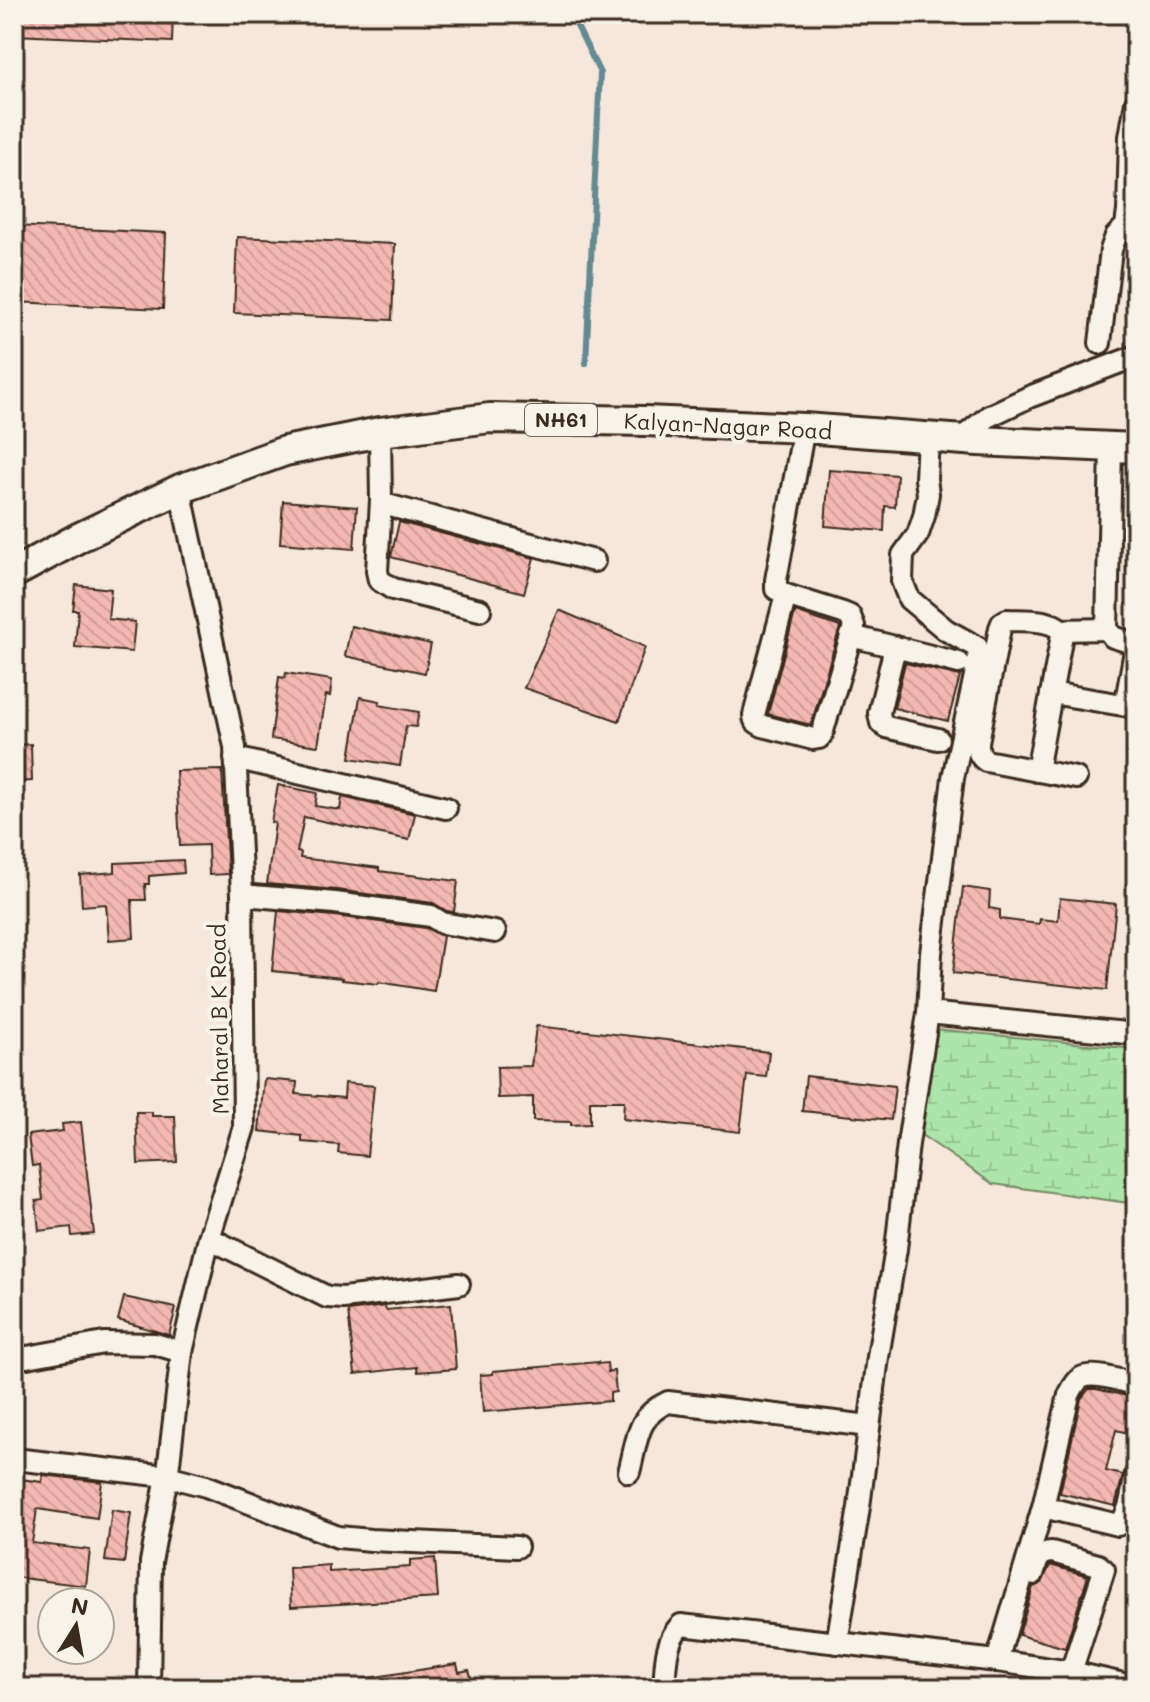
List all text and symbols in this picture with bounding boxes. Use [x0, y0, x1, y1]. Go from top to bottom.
road number: NH61 [525, 404, 597, 436]
street label: Kalyan-Nagar Road [623, 406, 833, 445]
street label: Maharal B K Road [202, 923, 235, 1115]
north arrow [36, 1586, 116, 1666]
text: N [69, 1590, 91, 1622]

